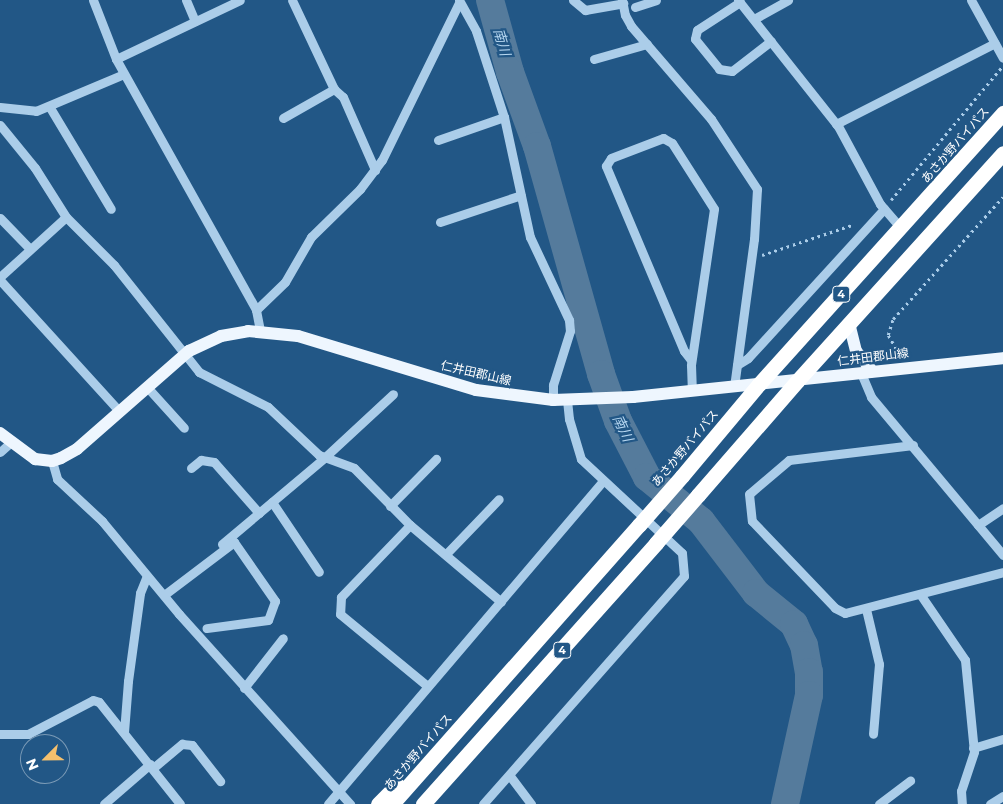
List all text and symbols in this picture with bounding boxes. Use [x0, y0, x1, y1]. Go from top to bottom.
water label: 南川 [490, 26, 514, 58]
street label: あさか野バイパス [918, 104, 992, 186]
road number: 4 [831, 286, 851, 302]
street label: 仁井田郡山線 [836, 345, 910, 369]
street label: 仁井田郡山線 [439, 358, 513, 388]
street label: あさか野バイパス [649, 407, 721, 489]
water label: 南川 [609, 412, 637, 444]
road number: 4 [552, 642, 572, 658]
street label: あさか野バイパス [381, 711, 455, 793]
north arrow [20, 734, 70, 784]
text: N [22, 756, 43, 773]

